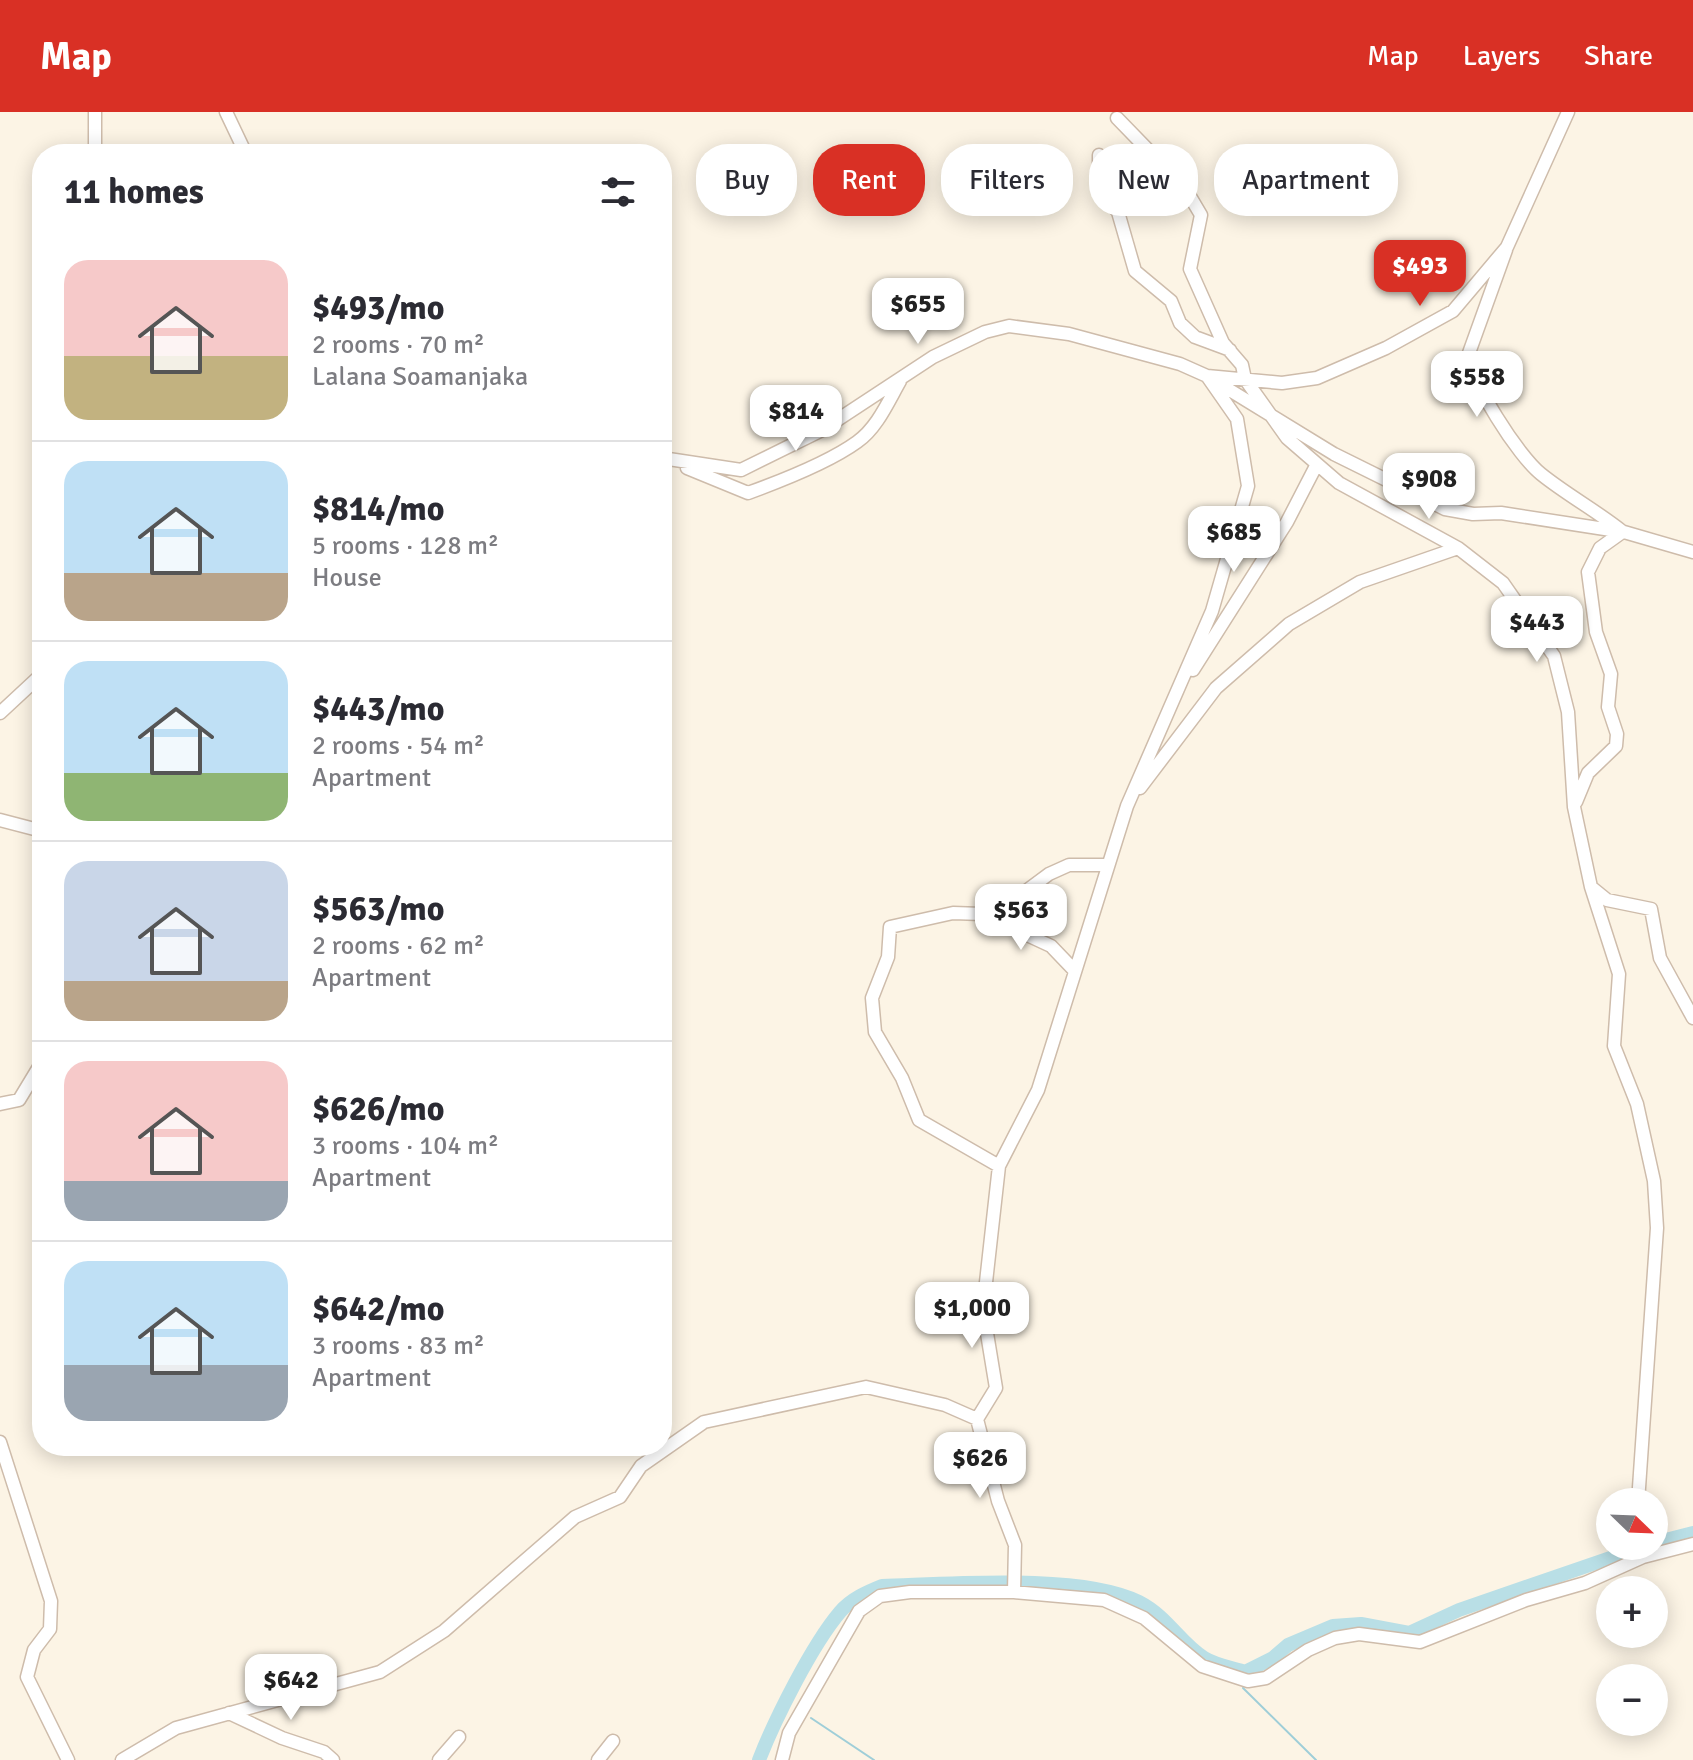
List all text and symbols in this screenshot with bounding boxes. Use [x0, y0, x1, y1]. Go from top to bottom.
text: Map [40, 33, 112, 80]
text: Map [1367, 39, 1419, 73]
text: Layers [1463, 39, 1540, 73]
text: Share [1584, 39, 1653, 73]
chip: Buy [696, 144, 797, 216]
chip: Rent [813, 144, 925, 216]
chip: Filters [941, 144, 1073, 216]
chip: New [1089, 144, 1198, 216]
chip: Apartment [1214, 144, 1398, 216]
icon: filters [596, 170, 640, 214]
text: 11 homes [64, 171, 204, 213]
pin: $493 [1373, 240, 1467, 308]
text: $493 [1392, 250, 1448, 282]
pin: $655 [871, 278, 965, 346]
text: $493/mo [312, 287, 445, 329]
text: $655 [890, 288, 946, 320]
icon: home [128, 292, 224, 388]
text: 2 rooms · 70 m² [312, 329, 485, 361]
pin: $558 [1430, 351, 1524, 419]
text: Lalana Soamanjaka [312, 361, 528, 393]
text: $558 [1449, 361, 1505, 393]
pin: $814 [749, 385, 843, 453]
text: $814 [768, 395, 824, 427]
pin: $908 [1382, 453, 1476, 521]
text: $908 [1401, 463, 1457, 495]
text: $814/mo [312, 488, 445, 530]
icon: home [128, 493, 224, 589]
pin: $685 [1187, 506, 1281, 574]
text: $685 [1206, 516, 1262, 548]
text: 5 rooms · 128 m² [312, 530, 499, 562]
text: House [312, 562, 382, 594]
pin: $443 [1490, 596, 1584, 664]
text: $443 [1509, 606, 1565, 638]
text: $443/mo [312, 688, 445, 730]
icon: home [128, 693, 224, 789]
text: 2 rooms · 54 m² [312, 730, 485, 762]
text: Apartment [312, 762, 431, 794]
pin: $563 [974, 884, 1068, 952]
text: $563/mo [312, 888, 445, 930]
icon: home [128, 893, 224, 989]
text: $563 [993, 894, 1049, 926]
text: 2 rooms · 62 m² [312, 930, 485, 962]
text: Apartment [312, 962, 431, 994]
text: $626/mo [312, 1088, 445, 1130]
icon: home [128, 1093, 224, 1189]
text: 3 rooms · 104 m² [312, 1130, 499, 1162]
text: Apartment [312, 1162, 431, 1194]
pin: $1,000 [907, 1282, 1037, 1350]
text: $642/mo [312, 1288, 445, 1330]
text: $1,000 [933, 1292, 1011, 1324]
icon: home [128, 1293, 224, 1389]
text: 3 rooms · 83 m² [312, 1330, 485, 1362]
text: Apartment [312, 1362, 431, 1394]
pin: $626 [933, 1432, 1027, 1500]
text: $626 [952, 1442, 1008, 1474]
north arrow [1596, 1488, 1668, 1560]
map controls [1596, 1488, 1668, 1736]
button: + [1596, 1576, 1668, 1648]
pin: $642 [244, 1654, 338, 1722]
text: $642 [263, 1664, 319, 1696]
button: − [1596, 1664, 1668, 1736]

